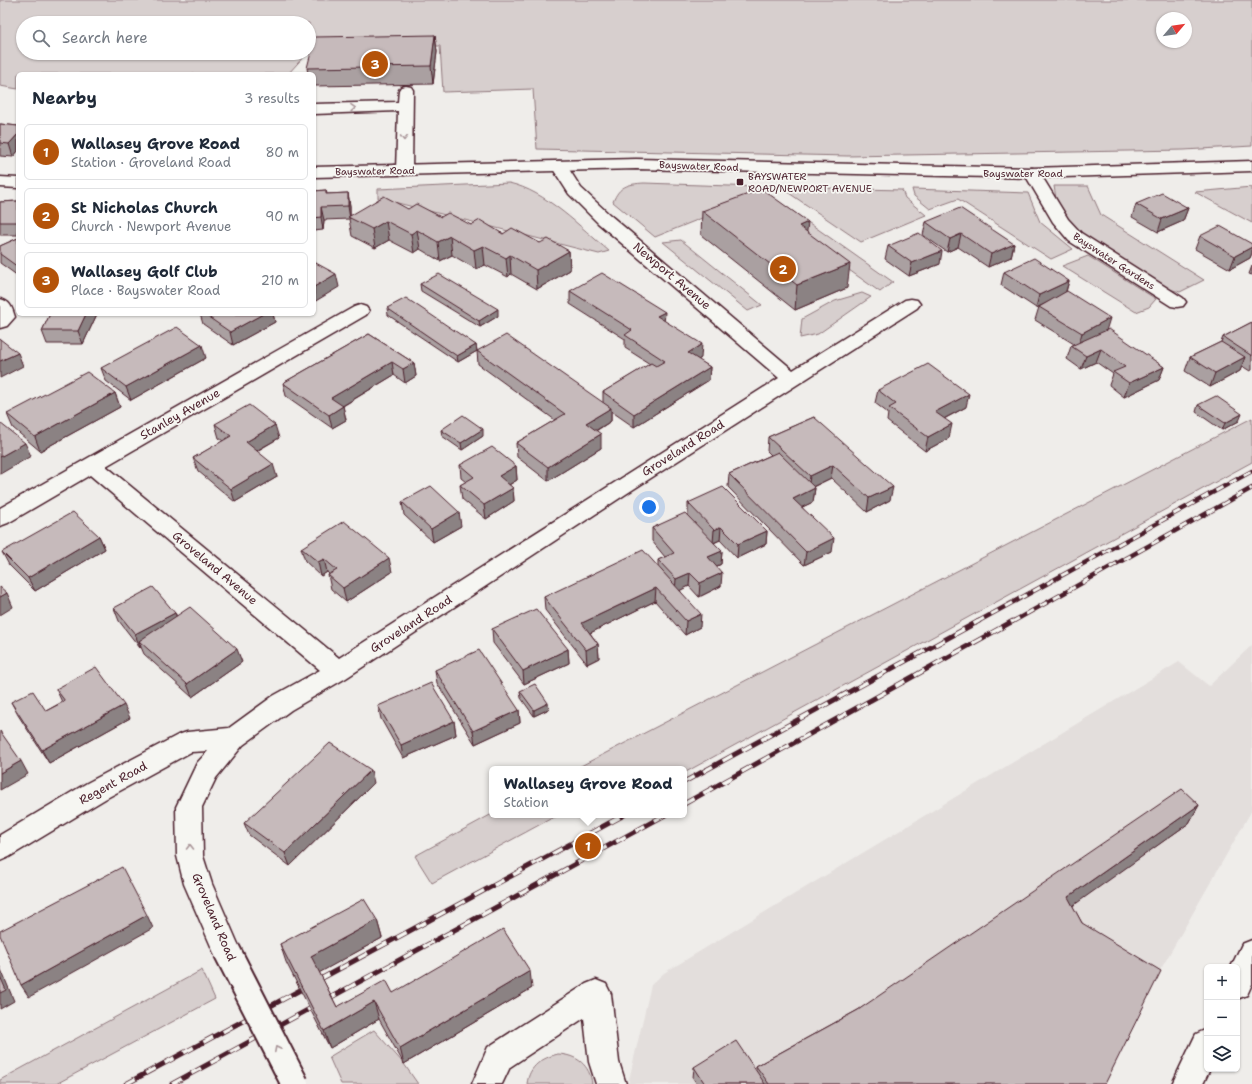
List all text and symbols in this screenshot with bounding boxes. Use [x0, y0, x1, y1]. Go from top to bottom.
north arrow [1156, 12, 1192, 48]
search box [16, 16, 316, 60]
icon: search [30, 27, 52, 49]
text: Search here [62, 28, 148, 48]
pin: 3 [362, 49, 388, 79]
text: Nearby [32, 87, 97, 109]
text: 3 results [244, 90, 300, 107]
one-way arrow [350, 104, 356, 112]
text: Wallasey Grove Road [71, 134, 240, 154]
one-way arrow [400, 135, 408, 141]
text: 1 [43, 144, 49, 161]
text: 80 m [265, 144, 299, 161]
text: Station · Groveland Road [71, 154, 231, 171]
street label: Bayswater Road [659, 158, 740, 174]
street label: Bayswater Road [335, 164, 416, 178]
street label: Bayswater Road [983, 167, 1063, 180]
place label: BAYSWATER ROAD/NEWPORT AVENUE [748, 170, 872, 195]
marker: BAYSWATER ROAD/NEWPORT AVENUE [735, 177, 745, 187]
text: St Nicholas Church [71, 198, 218, 218]
text: 2 [41, 208, 51, 225]
text: 90 m [265, 208, 299, 225]
text: Church · Newport Avenue [71, 218, 231, 235]
street label: Bayswater Gardens [1070, 230, 1158, 292]
street label: Newport Avenue [630, 239, 714, 313]
pin: 2 [770, 254, 796, 284]
text: Wallasey Golf Club [71, 262, 218, 282]
text: 3 [41, 272, 51, 289]
text: 210 m [261, 272, 299, 289]
text: Place · Bayswater Road [71, 282, 220, 299]
street label: Stanley Avenue [137, 385, 223, 443]
street label: Groveland Road [639, 416, 728, 480]
your location [639, 497, 659, 517]
street label: Groveland Avenue [169, 528, 261, 609]
street label: Groveland Road [367, 591, 455, 656]
street label: Regent Road [76, 758, 150, 808]
popup [489, 766, 687, 818]
text: Wallasey Grove Road [503, 774, 673, 794]
text: Station [503, 794, 549, 811]
pin: 1 [575, 831, 601, 861]
one-way arrow [186, 844, 194, 850]
street label: Groveland Road [188, 870, 240, 964]
map controls [1204, 964, 1240, 1072]
button: + [1204, 964, 1240, 1000]
button: − [1204, 1000, 1240, 1036]
button: layers [1204, 1036, 1240, 1072]
one-way arrow [274, 1046, 282, 1053]

